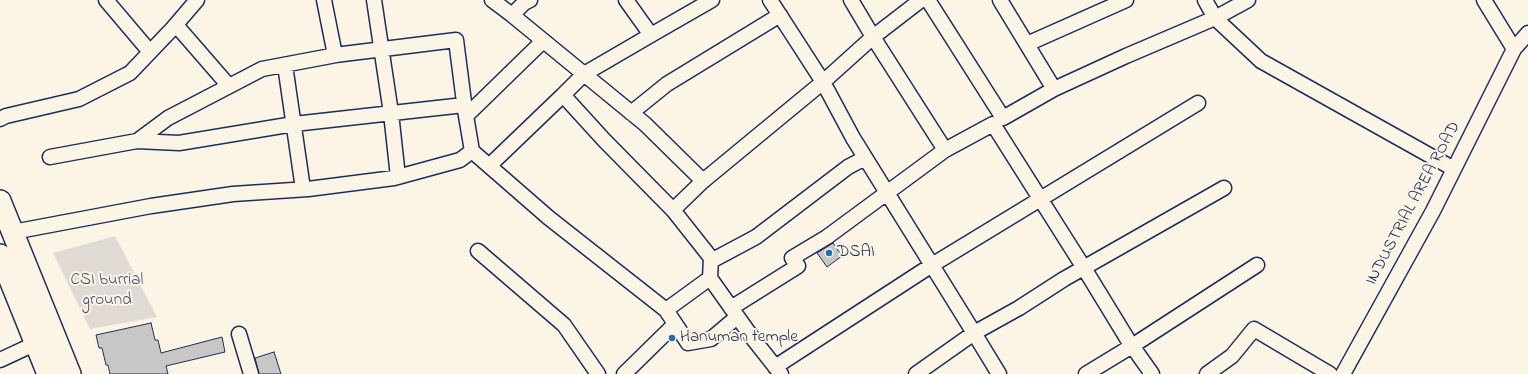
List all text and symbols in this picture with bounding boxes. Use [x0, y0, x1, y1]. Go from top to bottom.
street label: INDUSTRIAL AREA ROAD [1362, 119, 1466, 289]
place label: DSAI [837, 243, 875, 263]
marker: DSAI [824, 248, 834, 258]
park label: CSI burrial ground [71, 271, 143, 311]
place label: Hanuman temple [680, 328, 798, 348]
marker: Hanuman temple [667, 333, 677, 343]

